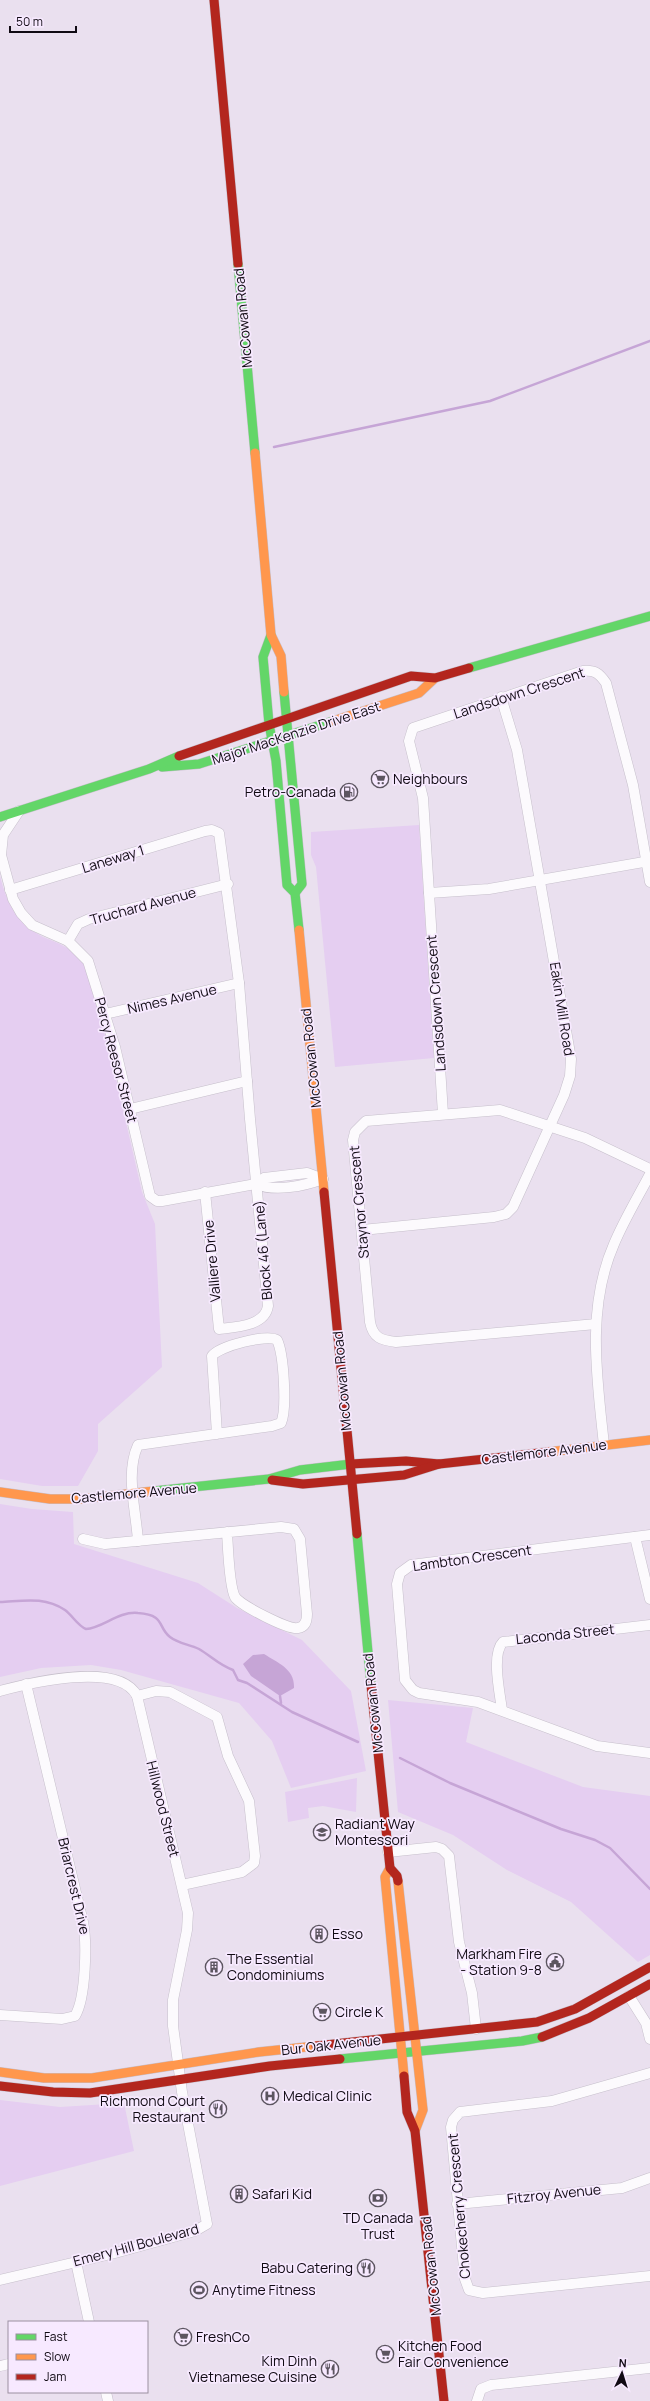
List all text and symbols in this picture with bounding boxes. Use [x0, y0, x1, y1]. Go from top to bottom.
scale bar [10, 8, 76, 34]
text: 50 m [16, 13, 43, 30]
street label: McCowan Road [229, 267, 256, 369]
street label: Landsdown Crescent [451, 662, 587, 723]
street label: Major MacKenzie Drive East [209, 696, 383, 769]
supermarket icon: Neighbours [370, 769, 390, 789]
place label: Neighbours [393, 769, 468, 788]
place label: Petro-Canada [245, 782, 336, 801]
fuel station icon: Petro-Canada [339, 782, 359, 802]
street label: Laneway 1 [79, 840, 146, 877]
street label: Truchard Avenue [88, 882, 198, 929]
street label: Landsdown Crescent [421, 934, 450, 1072]
street label: Eakin Mill Road [546, 961, 579, 1057]
street label: Nimes Avenue [125, 979, 218, 1018]
street label: Percy Reesor Street [91, 995, 142, 1125]
street label: McCowan Road [296, 1007, 325, 1109]
street label: Staynor Crescent [344, 1144, 373, 1259]
street label: Block 46 (Lane) [249, 1199, 276, 1301]
street label: Valliere Drive [198, 1219, 225, 1303]
street label: McCowan Road [328, 1330, 355, 1432]
street label: Castlemore Avenue [480, 1434, 608, 1469]
street label: Castlemore Avenue [70, 1478, 198, 1507]
street label: Lambton Crescent [411, 1540, 533, 1575]
street label: Laconda Street [515, 1619, 616, 1648]
street label: McCowan Road [358, 1652, 387, 1754]
street label: Hillwood Street [142, 1759, 185, 1859]
place label: Radiant Way Montessori [335, 1814, 415, 1849]
school or university icon: Radiant Way Montessori [312, 1822, 332, 1842]
street label: Briarcrest Drive [54, 1836, 95, 1936]
building icon: Esso [309, 1924, 329, 1944]
place label: Esso [332, 1924, 363, 1943]
place label: Markham Fire - Station 9-8 [456, 1944, 542, 1979]
place label: The Essential Condominiums [227, 1949, 324, 1984]
public building icon: Markham Fire - Station 9-8 [545, 1952, 565, 1972]
building icon: The Essential Condominiums [204, 1957, 224, 1977]
supermarket icon: Circle K [312, 2002, 332, 2022]
place label: Circle K [335, 2002, 384, 2021]
street label: Bur Oak Avenue [280, 2030, 382, 2059]
hospital icon: Medical Clinic [260, 2086, 280, 2106]
place label: Medical Clinic [283, 2086, 372, 2105]
place label: Richmond Court Restaurant [100, 2091, 205, 2126]
restaurant icon: Richmond Court Restaurant [208, 2099, 228, 2119]
street label: Chokecherry Crescent [443, 2132, 474, 2280]
street label: Fitzroy Avenue [506, 2179, 602, 2208]
building icon: Safari Kid [229, 2184, 249, 2204]
place label: Safari Kid [252, 2184, 312, 2203]
bank icon: TD Canada Trust [368, 2188, 388, 2208]
place label: TD Canada Trust [343, 2208, 413, 2243]
street label: McCowan Road [416, 2215, 445, 2317]
street label: Emery Hill Boulevard [71, 2219, 201, 2270]
place label: Babu Catering [261, 2258, 353, 2277]
restaurant icon: Babu Catering [356, 2258, 376, 2278]
sports icon: Anytime Fitness [189, 2280, 209, 2300]
place label: Anytime Fitness [212, 2280, 316, 2299]
legend [8, 2321, 148, 2393]
supermarket icon: FreshCo [173, 2327, 193, 2347]
place label: FreshCo [196, 2327, 250, 2346]
text: Fast [44, 2328, 68, 2345]
place label: Kitchen Food Fair Convenience [398, 2336, 509, 2371]
supermarket icon: Kitchen Food Fair Convenience [375, 2344, 395, 2364]
text: Slow [44, 2348, 70, 2365]
place label: Kim Dinh Vietnamese Cuisine [189, 2351, 317, 2386]
north arrow [602, 2353, 642, 2393]
text: N [618, 2355, 627, 2370]
restaurant icon: Kim Dinh Vietnamese Cuisine [320, 2359, 340, 2379]
text: Jam [44, 2368, 66, 2385]

